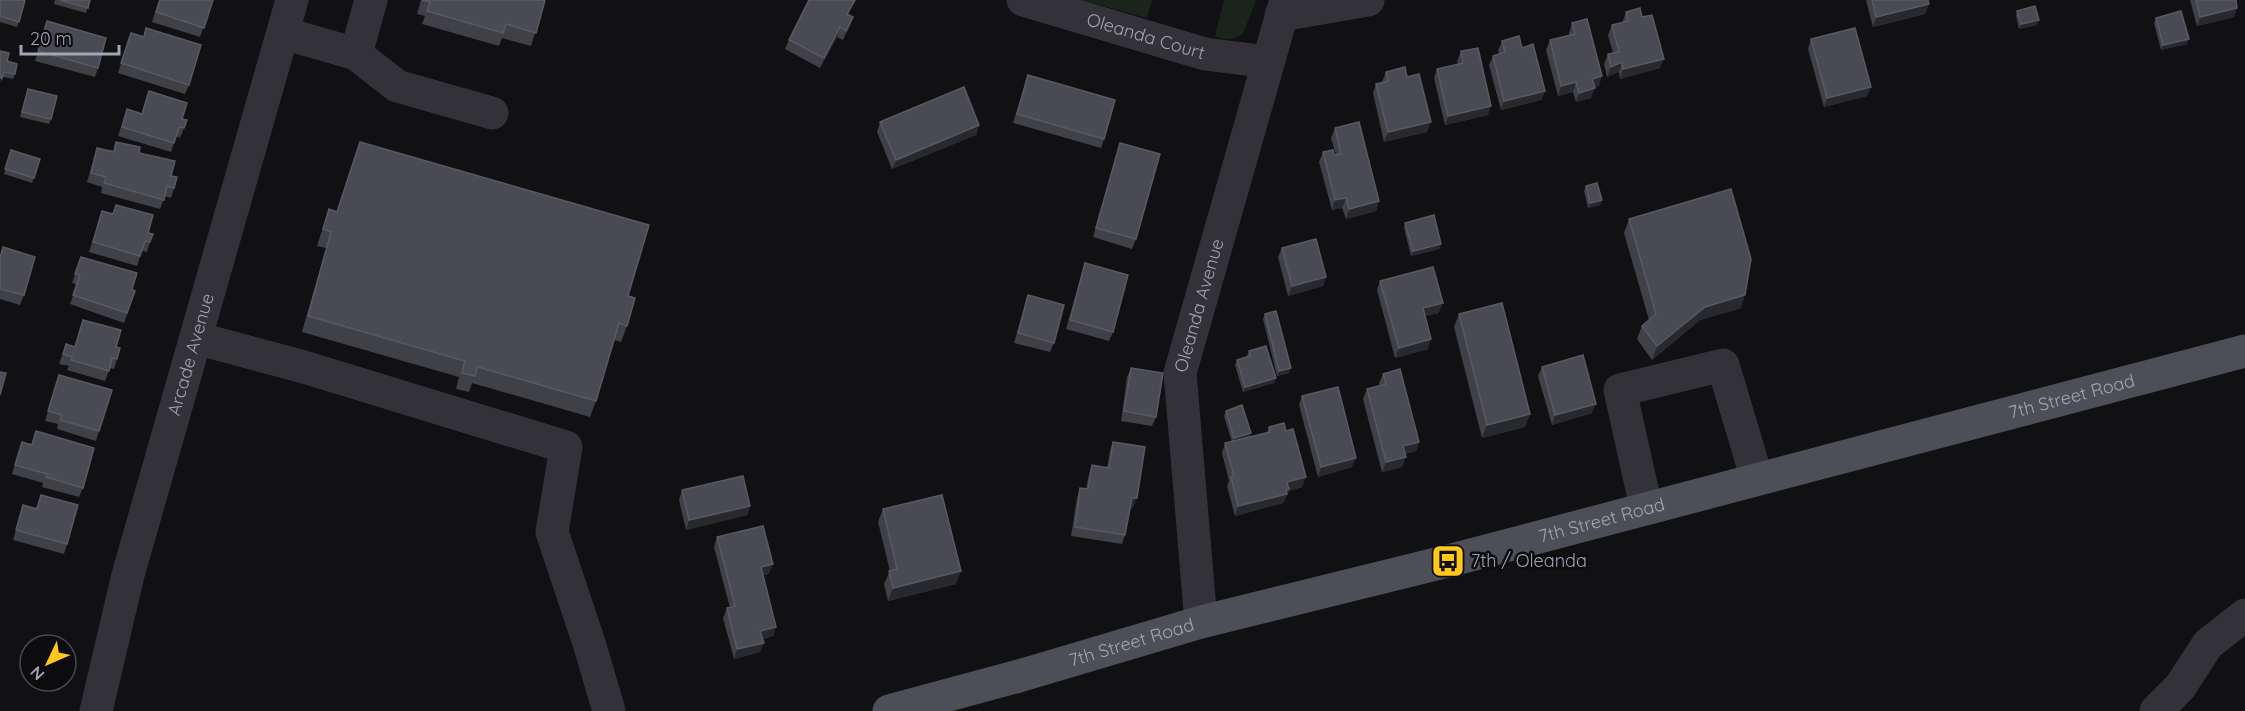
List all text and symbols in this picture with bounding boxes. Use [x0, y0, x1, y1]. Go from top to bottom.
street label: Oleanda Court [1084, 8, 1208, 64]
scale bar [21, 18, 118, 56]
text: 20 m [30, 27, 72, 50]
street label: Oleanda Avenue [1169, 236, 1229, 375]
street label: Arcade Avenue [162, 291, 219, 418]
street label: 7th Street Road [2006, 369, 2137, 424]
street label: 7th Street Road [1536, 492, 1667, 548]
bus stop icon: 7th / Oleanda [1430, 543, 1466, 579]
place label: 7th / Oleanda [1471, 549, 1587, 572]
street label: 7th Street Road [1066, 613, 1197, 672]
north arrow [18, 633, 78, 693]
text: N [26, 662, 48, 685]

